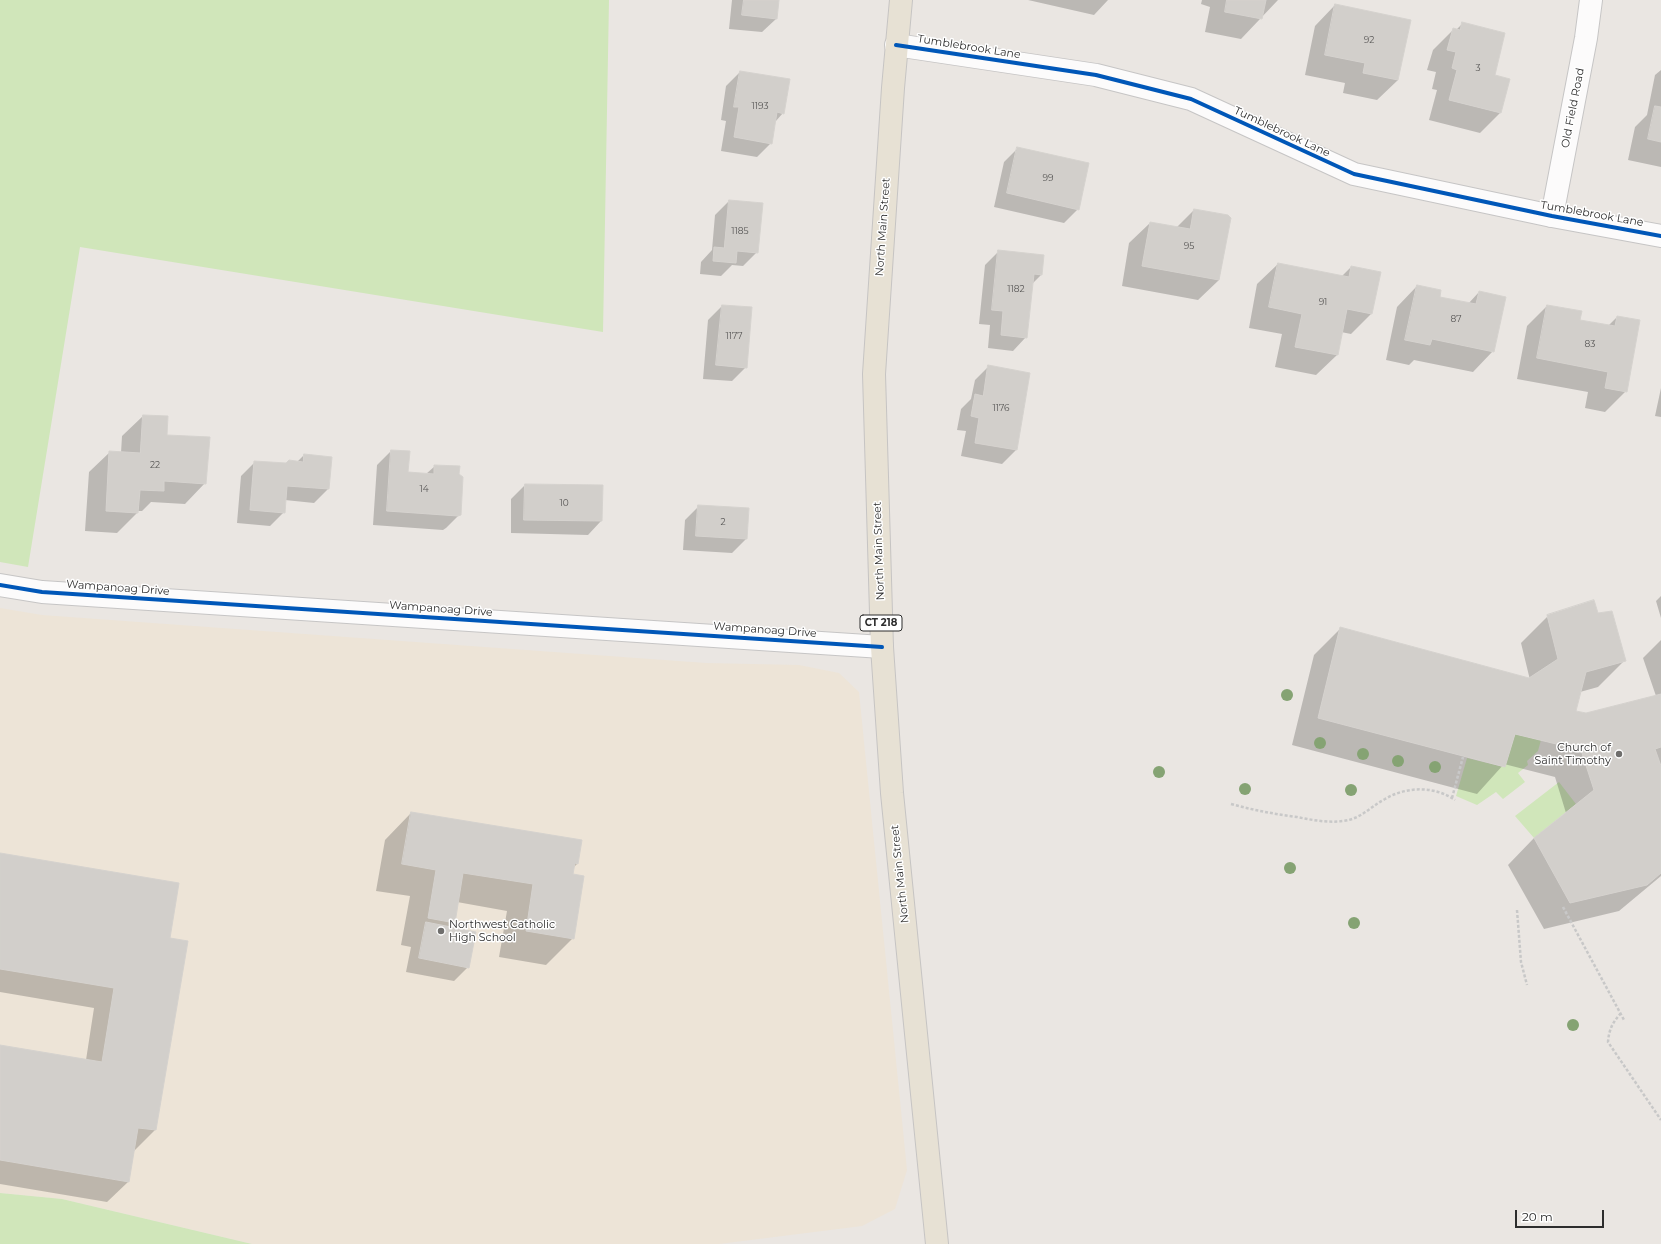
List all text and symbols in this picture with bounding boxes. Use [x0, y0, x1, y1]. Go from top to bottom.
street label: Tumblebrook Lane [916, 32, 1022, 62]
house number: 92 [1364, 35, 1374, 45]
house number: 3 [1475, 63, 1481, 73]
street label: Old Field Road [1559, 67, 1587, 149]
house number: 1193 [752, 101, 768, 111]
street label: Tumblebrook Lane [1232, 104, 1332, 160]
house number: 99 [1043, 173, 1053, 183]
street label: North Main Street [873, 177, 893, 277]
street label: Tumblebrook Lane [1539, 198, 1645, 230]
house number: 1185 [731, 226, 749, 236]
house number: 95 [1184, 241, 1194, 251]
house number: 1182 [1007, 284, 1025, 294]
house number: 91 [1319, 297, 1327, 307]
house number: 87 [1450, 314, 1462, 324]
house number: 1177 [725, 331, 743, 341]
house number: 83 [1585, 339, 1595, 349]
house number: 1176 [992, 403, 1010, 413]
house number: 22 [150, 460, 160, 470]
house number: 14 [419, 484, 429, 494]
house number: 10 [559, 498, 569, 508]
street label: North Main Street [871, 501, 887, 601]
house number: 2 [720, 517, 726, 527]
street label: Wampanoag Drive [66, 578, 170, 598]
street label: Wampanoag Drive [389, 599, 493, 619]
road number: CT 218 [860, 615, 902, 631]
street label: Wampanoag Drive [713, 620, 817, 640]
place label: Church of Saint Timothy [1535, 741, 1611, 767]
marker: Church of Saint Timothy [1614, 749, 1624, 759]
street label: North Main Street [888, 824, 912, 924]
place label: Northwest Catholic High School [449, 918, 555, 944]
marker: Northwest Catholic High School [436, 926, 446, 936]
scale bar [1517, 1202, 1606, 1228]
text: 20 m [1522, 1209, 1553, 1224]

